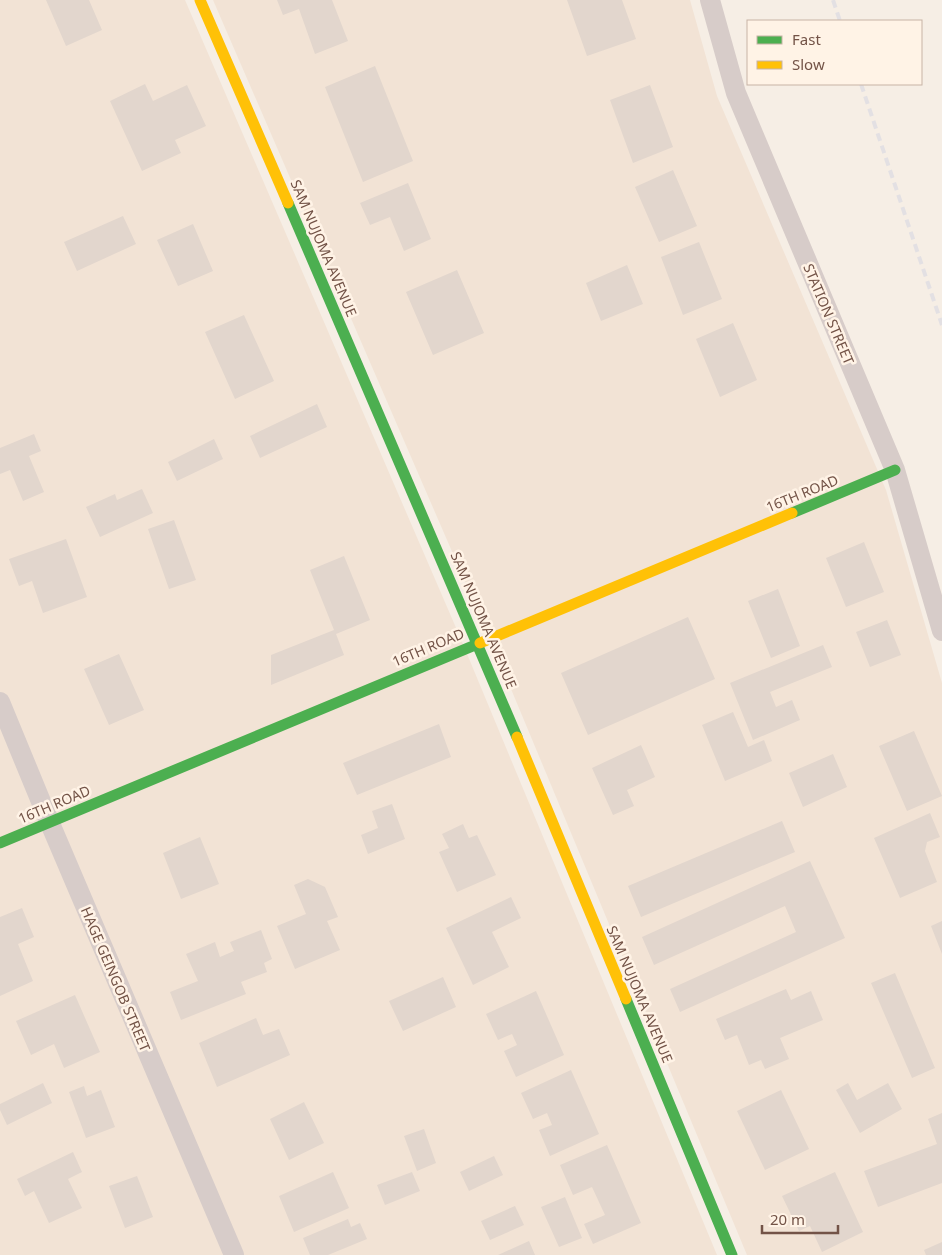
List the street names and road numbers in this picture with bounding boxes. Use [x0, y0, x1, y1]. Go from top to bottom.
street label: SAM NUJOMA AVENUE [287, 177, 361, 319]
street label: STATION STREET [799, 261, 859, 367]
street label: 16TH ROAD [763, 470, 841, 516]
street label: SAM NUJOMA AVENUE [447, 549, 521, 691]
street label: 16TH ROAD [389, 623, 467, 671]
street label: 16TH ROAD [15, 780, 93, 828]
street label: HAGE GEINGOB STREET [77, 904, 155, 1054]
street label: SAM NUJOMA AVENUE [603, 923, 677, 1065]

